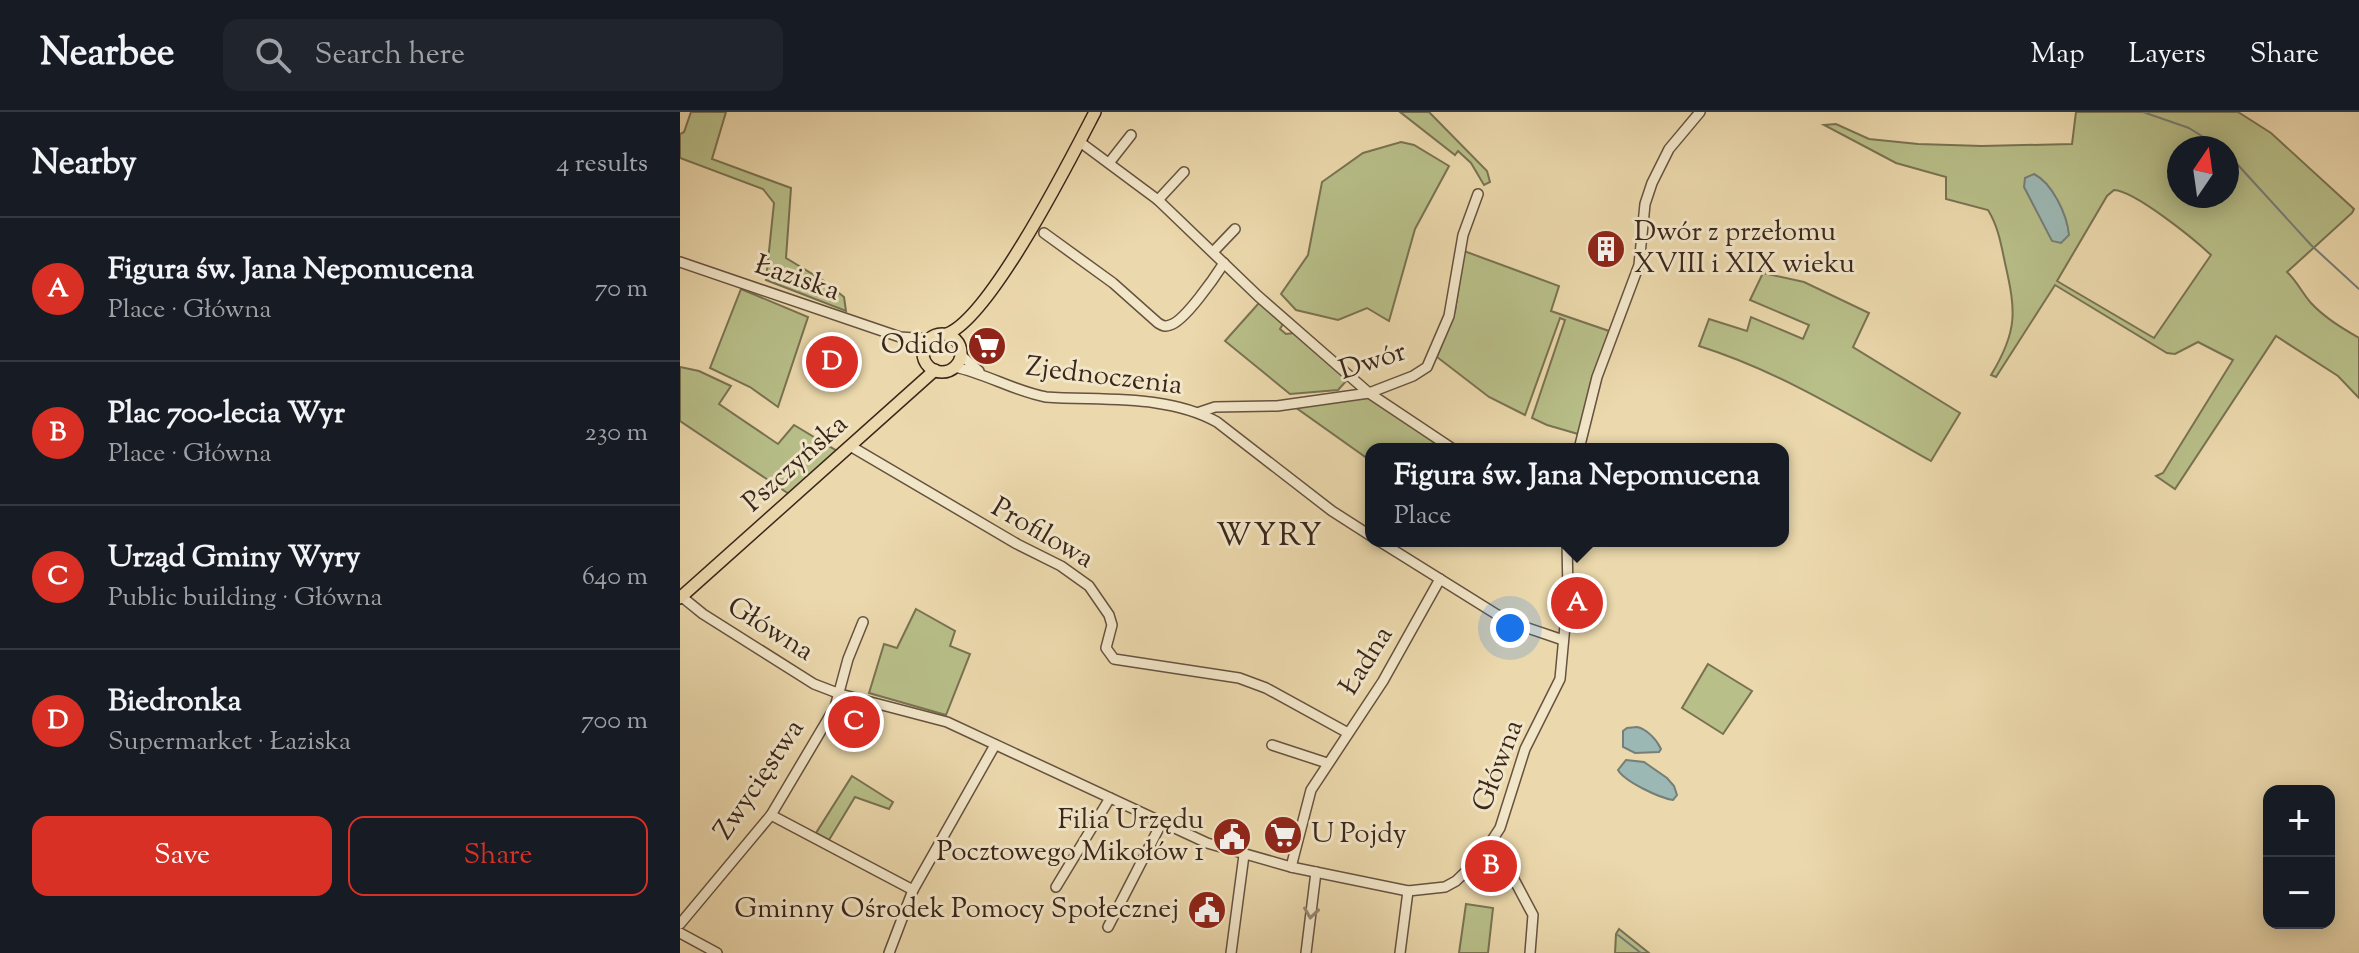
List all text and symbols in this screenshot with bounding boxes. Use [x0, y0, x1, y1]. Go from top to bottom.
search box [223, 19, 783, 91]
text: Nearbee [40, 28, 175, 82]
icon: search [251, 33, 295, 77]
text: Search here [315, 34, 465, 77]
text: Map [2031, 35, 2084, 75]
text: Layers [2128, 35, 2206, 75]
text: Share [2250, 35, 2319, 75]
north arrow [2167, 136, 2239, 208]
text: Nearby [32, 140, 137, 189]
text: 4 results [556, 146, 648, 183]
place label: Dwór z przełomu XVIII i XIX wieku [1634, 213, 1855, 285]
building icon: Dwór z przełomu XVIII i XIX wieku [1585, 228, 1627, 270]
street label: Łaziska [749, 246, 845, 312]
text: Figura św. Jana Nepomucena [108, 249, 474, 292]
text: A [47, 271, 69, 308]
text: 70 m [595, 271, 648, 308]
text: Place · Główna [108, 292, 272, 329]
supermarket icon: Odido [966, 325, 1008, 367]
place label: Odido [881, 326, 959, 366]
pin: D [806, 332, 858, 392]
street label: Dwór [1334, 332, 1412, 392]
street label: Zjednoczenia [1023, 348, 1185, 406]
text: Plac 700-lecia Wyr [108, 393, 345, 436]
street label: Pszczyńska [734, 406, 858, 522]
text: B [50, 415, 66, 452]
text: 230 m [585, 415, 648, 452]
text: Place · Główna [108, 436, 272, 473]
popup [1365, 443, 1789, 547]
text: Figura św. Jana Nepomucena [1394, 455, 1760, 498]
street label: Profilowa [983, 489, 1101, 579]
text: Place [1394, 498, 1451, 535]
district label: WYRY [1216, 514, 1324, 560]
text: Urząd Gminy Wyry [108, 537, 361, 580]
text: C [48, 559, 68, 596]
text: 640 m [582, 559, 648, 596]
pin: A [1551, 573, 1603, 633]
text: Public building · Główna [108, 580, 383, 617]
street label: Główna [719, 588, 821, 672]
your location [1490, 608, 1530, 648]
street label: Ładna [1330, 619, 1404, 703]
text: Biedronka [108, 681, 241, 724]
pin: C [828, 692, 880, 752]
text: D [48, 703, 68, 740]
text: 700 m [581, 703, 648, 740]
street label: Zwycięstwa [705, 712, 815, 848]
street label: Główna [1463, 714, 1535, 818]
text: Supermarket · Łaziska [108, 724, 351, 761]
map controls [2263, 785, 2335, 929]
button: + [2263, 785, 2335, 857]
place label: Filia Urzędu Pocztowego Mikołów 1 [937, 801, 1204, 873]
supermarket icon: U Pojdy [1262, 814, 1304, 856]
place label: U Pojdy [1311, 815, 1407, 855]
button: Save [32, 816, 332, 896]
button: Share [348, 816, 648, 896]
public building icon: Filia Urzędu Pocztowego Mikołów 1 [1211, 816, 1253, 858]
pin: B [1465, 836, 1517, 896]
button: − [2263, 857, 2335, 929]
public building icon: Gminny Ośrodek Pomocy Społecznej [1186, 889, 1228, 931]
place label: Gminny Ośrodek Pomocy Społecznej [734, 890, 1179, 930]
one-way arrow [1303, 906, 1320, 920]

